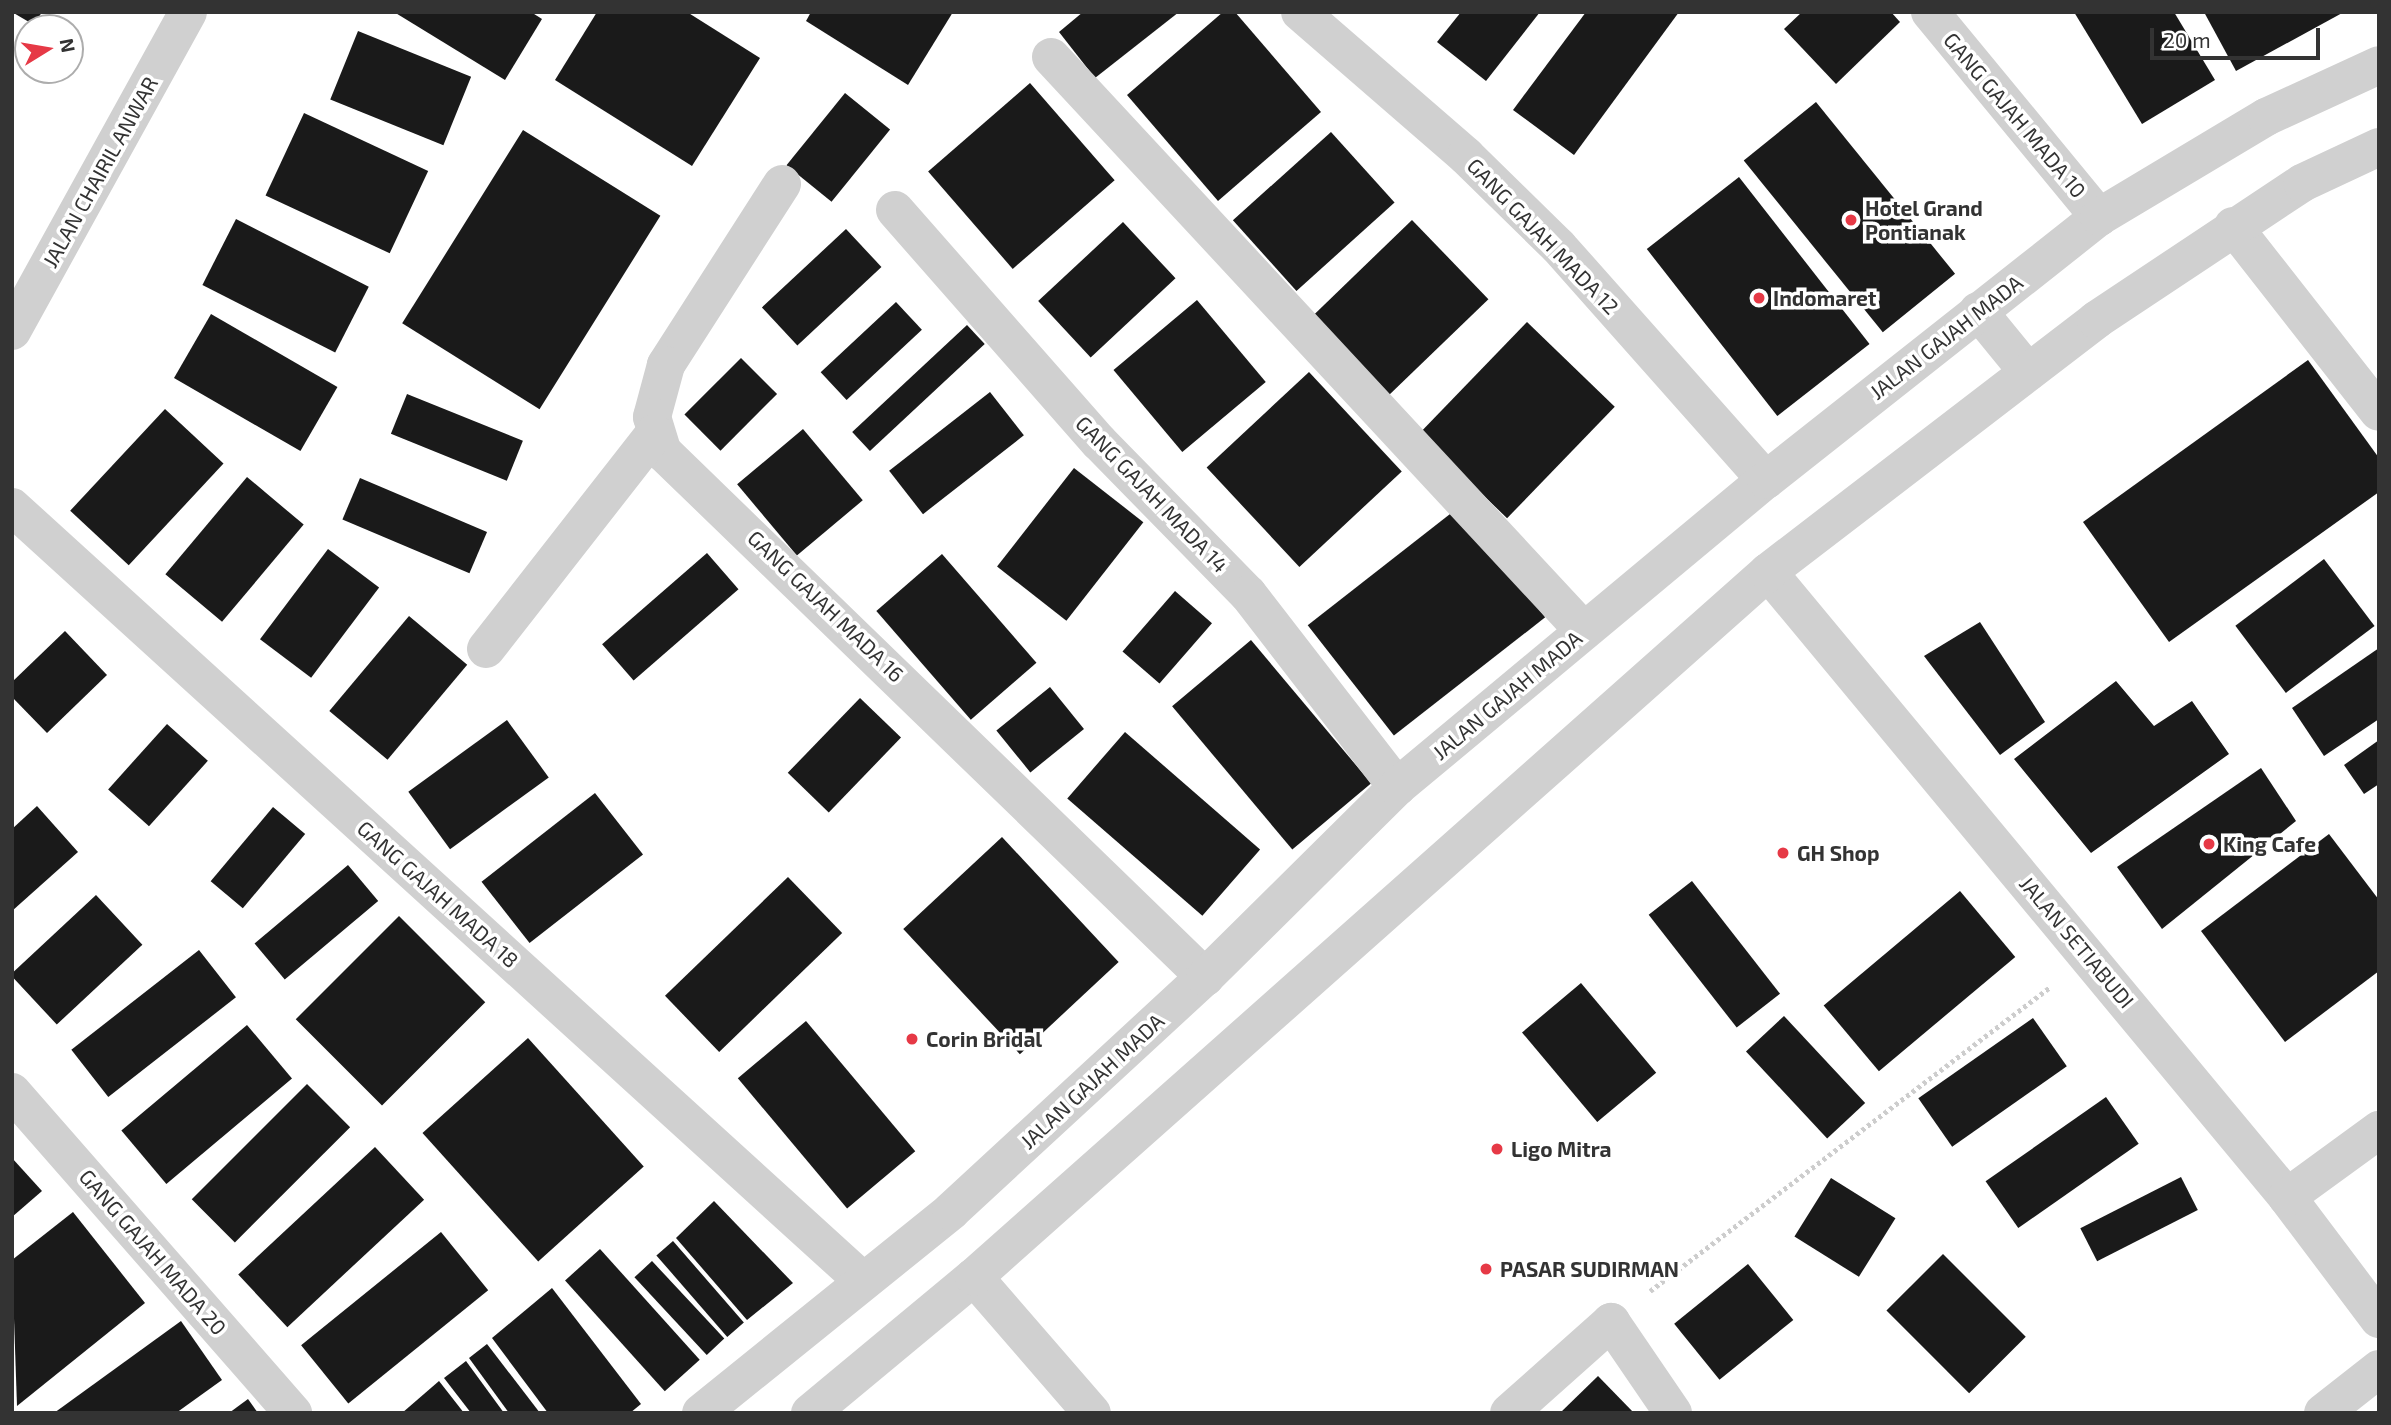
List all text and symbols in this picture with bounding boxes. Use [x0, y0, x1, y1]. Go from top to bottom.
north arrow [14, 14, 84, 84]
scale bar [2153, 14, 2323, 58]
street label: GANG GAJAH MADA 10 [1938, 27, 2092, 203]
text: 20 m [2163, 27, 2211, 52]
text: N [56, 36, 81, 54]
street label: JALAN CHAIRIL ANWAR [37, 72, 163, 272]
street label: GANG GAJAH MADA 12 [1462, 153, 1624, 319]
place label: Hotel Grand Pontianak [1865, 195, 1983, 245]
marker: Hotel Grand Pontianak [1843, 212, 1859, 228]
street label: JALAN GAJAH MADA [1865, 269, 2027, 405]
place label: Indomaret [1773, 285, 1876, 311]
marker: Indomaret [1751, 290, 1767, 306]
street label: GANG GAJAH MADA 14 [1071, 410, 1233, 578]
street label: GANG GAJAH MADA 16 [743, 525, 909, 687]
street label: JALAN GAJAH MADA [1427, 625, 1587, 765]
street label: GANG GAJAH MADA 18 [352, 815, 524, 973]
place label: King Cafe [2223, 831, 2316, 857]
marker: King Cafe [2201, 836, 2217, 852]
place label: GH Shop [1797, 840, 1880, 866]
marker: GH Shop [1775, 845, 1791, 861]
street label: JALAN SETIABUDI [2015, 871, 2139, 1013]
street label: JALAN GAJAH MADA [1015, 1008, 1169, 1154]
place label: Corin Bridal [926, 1026, 1042, 1052]
marker: Corin Bridal [904, 1031, 920, 1047]
place label: Ligo Mitra [1511, 1136, 1612, 1162]
marker: Ligo Mitra [1489, 1141, 1505, 1157]
street label: GANG GAJAH MADA 20 [74, 1164, 232, 1340]
place label: PASAR SUDIRMAN [1500, 1256, 1679, 1282]
marker: PASAR SUDIRMAN [1478, 1261, 1494, 1277]

